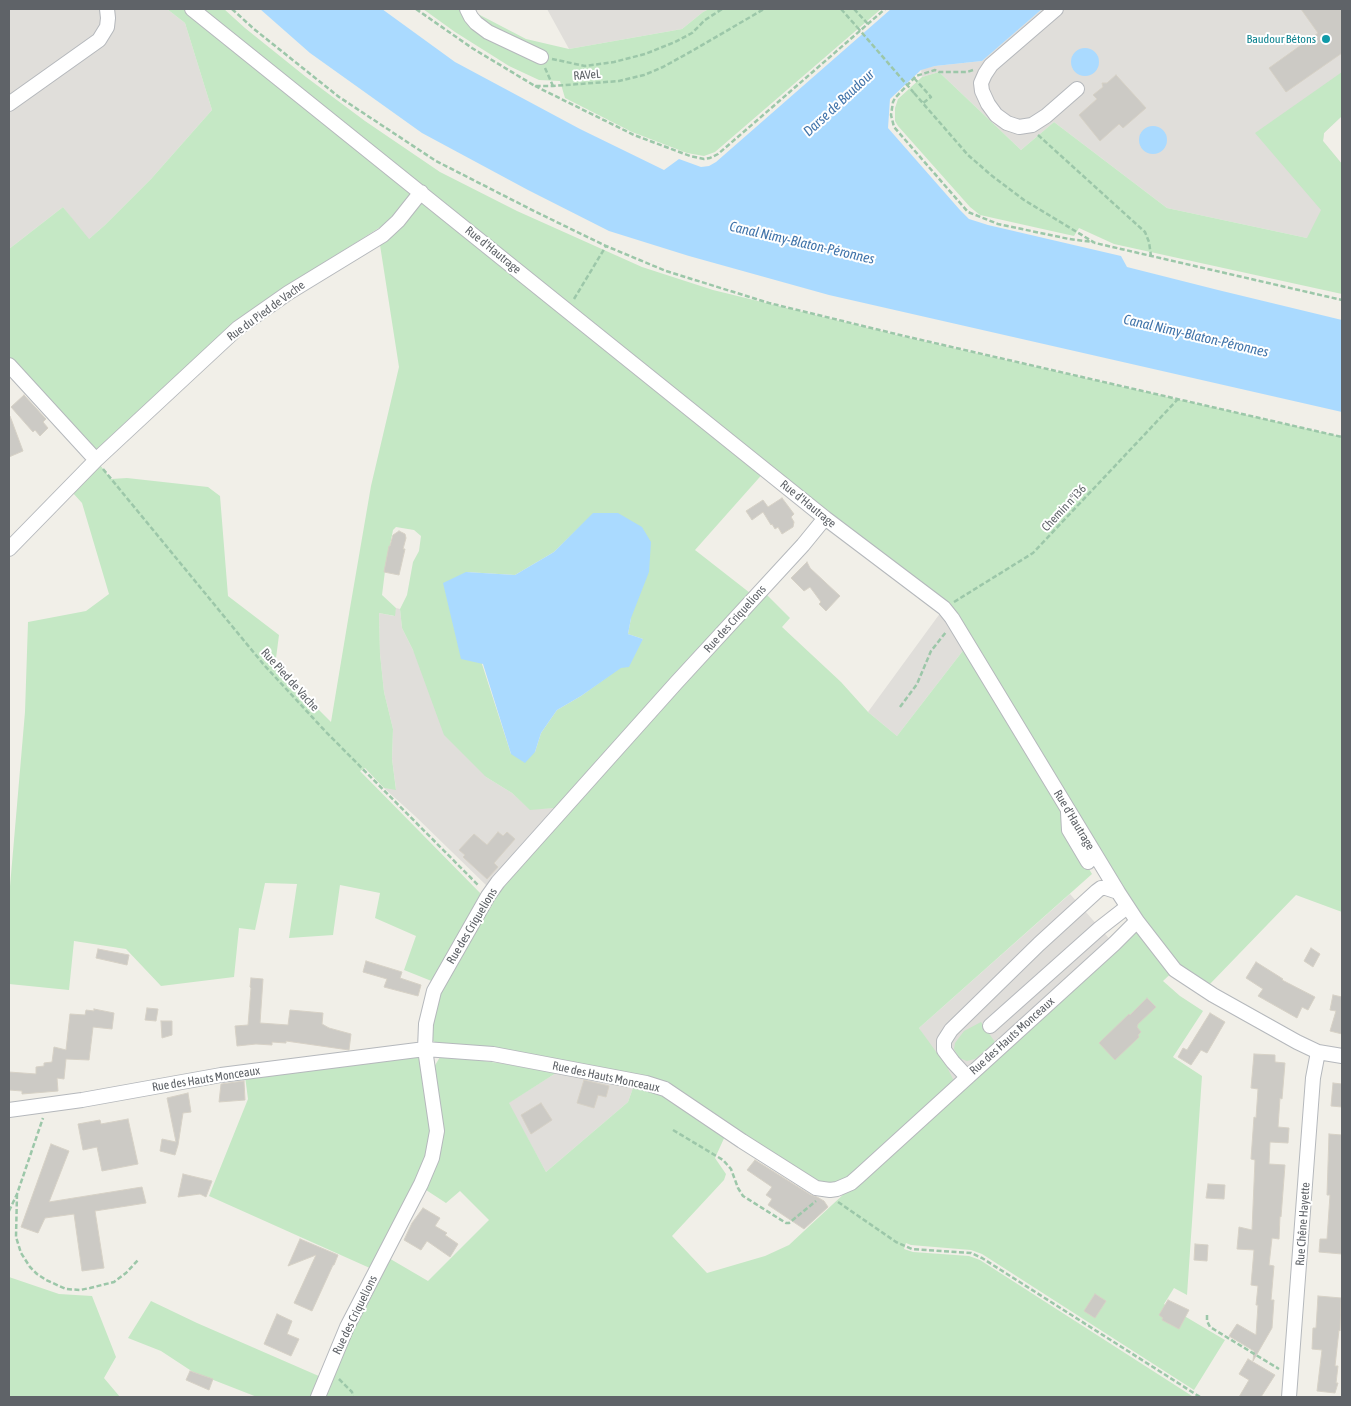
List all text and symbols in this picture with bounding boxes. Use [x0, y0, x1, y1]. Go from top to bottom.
place label: Baudour Bétons [1246, 32, 1316, 46]
marker: Baudour Bétons [1320, 33, 1332, 45]
water label: Darse de Baudour [800, 66, 878, 140]
street label: RAVeL [573, 67, 601, 83]
water label: Canal Nimy-Blaton-Péronnes [728, 218, 876, 268]
street label: Rue d'Hautrage [462, 223, 524, 277]
street label: Rue du Pied de Vache [224, 278, 308, 344]
water label: Canal Nimy-Blaton-Péronnes [1122, 311, 1270, 361]
street label: Rue d'Hautrage [777, 477, 839, 531]
street label: Chemin n°i36 [1039, 482, 1089, 534]
street label: Rue des Criquelions [701, 582, 769, 656]
street label: Rue Pied de Vache [258, 646, 322, 714]
street label: Rue d'Hautrage [1050, 787, 1098, 853]
street label: Rue des Criquelions [444, 885, 500, 967]
street label: Rue des Hauts Monceaux [967, 994, 1057, 1078]
street label: Rue des Hauts Monceaux [551, 1059, 661, 1095]
street label: Rue des Hauts Monceaux [151, 1063, 261, 1095]
street label: Rue Chêne Hayette [1293, 1182, 1313, 1266]
street label: Rue des Criquelions [330, 1273, 380, 1357]

